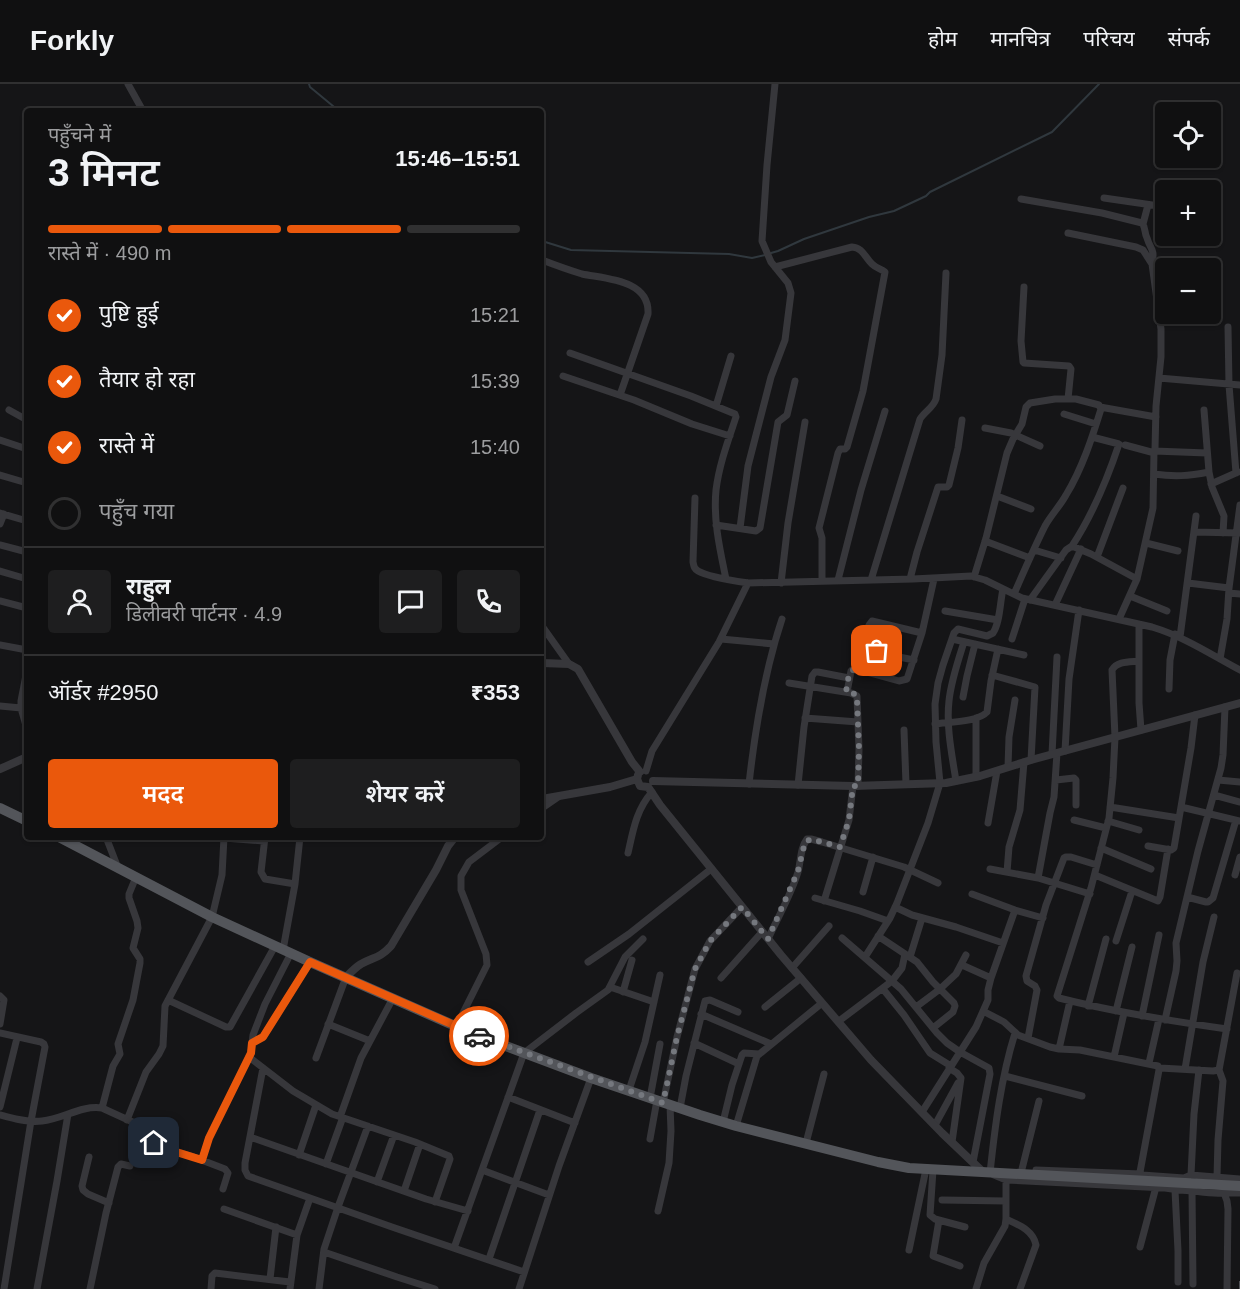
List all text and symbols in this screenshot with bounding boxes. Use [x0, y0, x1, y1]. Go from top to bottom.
text: Forkly [30, 25, 114, 56]
text: होम [928, 27, 957, 50]
text: मानचित्र [990, 27, 1050, 50]
text: परिचय [1083, 27, 1135, 50]
text: संपर्क [1168, 27, 1210, 50]
map controls [1155, 102, 1221, 324]
button: locate [1155, 102, 1221, 168]
text: पहुँचने में [48, 124, 111, 146]
text: 15:46–15:51 [395, 146, 520, 171]
text: 3 मिनट [48, 151, 160, 194]
button: + [1155, 180, 1221, 246]
text: रास्ते में · 490 m [48, 242, 171, 264]
button: − [1155, 258, 1221, 324]
icon: check [48, 299, 81, 332]
text: पुष्टि हुई [99, 301, 159, 326]
text: 15:21 [470, 304, 520, 326]
icon: check [48, 365, 81, 398]
text: तैयार हो रहा [99, 367, 195, 392]
text: 15:39 [470, 370, 520, 392]
icon: check [48, 431, 81, 464]
text: रास्ते में [99, 433, 154, 458]
text: 15:40 [470, 436, 520, 458]
text: पहुँच गया [99, 499, 174, 524]
button: person [48, 570, 111, 633]
button: chat [379, 570, 442, 633]
button: phone [457, 570, 520, 633]
text: राहुल [126, 574, 171, 599]
text: डिलीवरी पार्टनर · 4.9 [126, 603, 282, 625]
pin [851, 625, 902, 676]
icon: bag [860, 634, 893, 667]
text: ऑर्डर #2950 [48, 680, 159, 705]
text: ₹353 [471, 680, 520, 705]
button: मदद [48, 759, 278, 828]
button: शेयर करें [290, 759, 520, 828]
courier [449, 1006, 509, 1066]
icon: car [463, 1020, 496, 1053]
pin [128, 1117, 179, 1168]
icon: home [137, 1126, 170, 1159]

